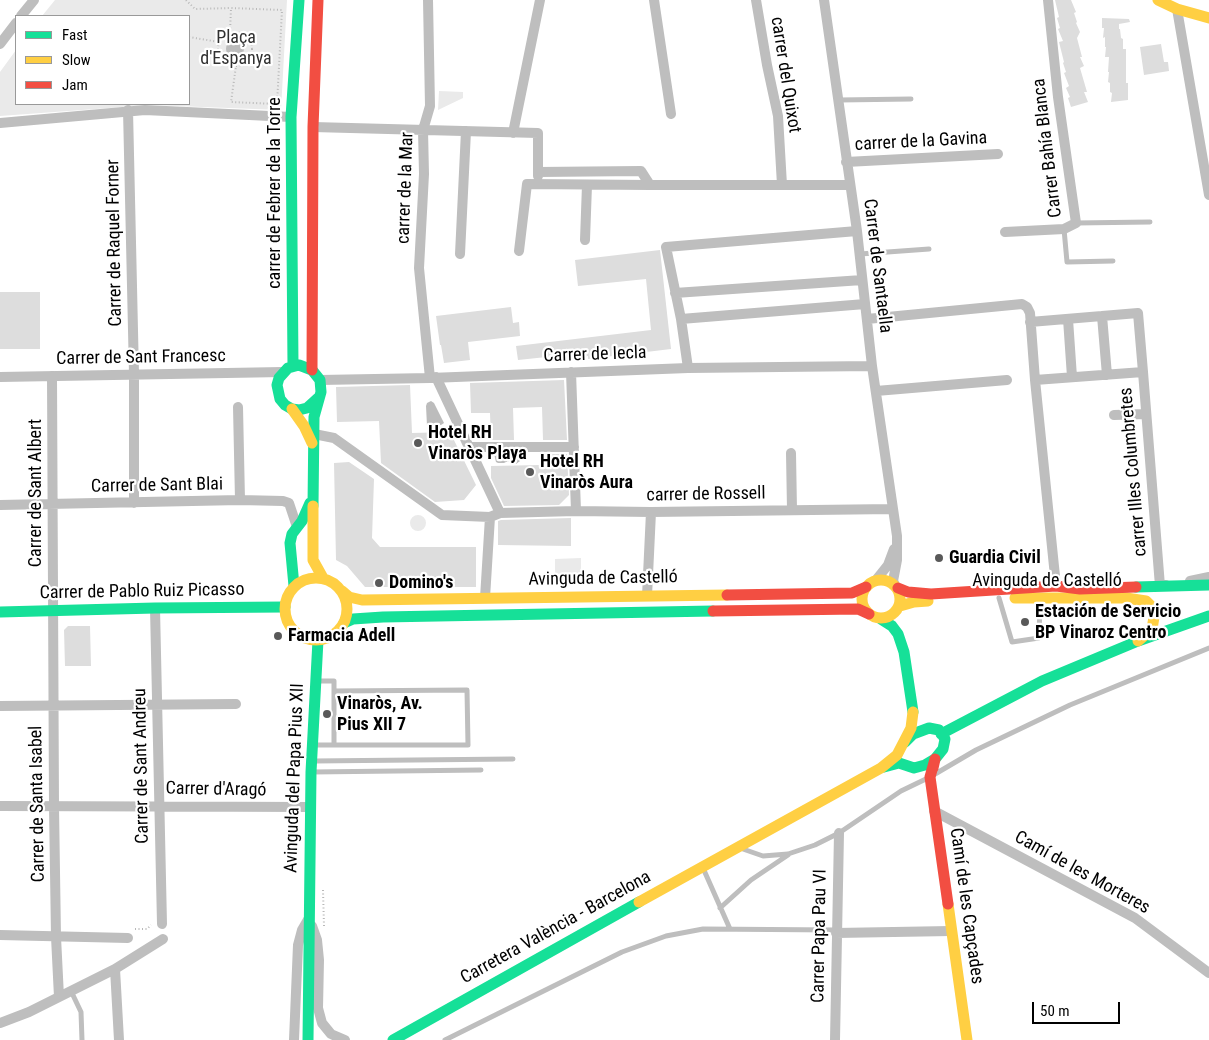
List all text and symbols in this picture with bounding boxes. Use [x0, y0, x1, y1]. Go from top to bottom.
legend [15, 15, 190, 105]
street label: carrer del Quixot [765, 15, 805, 135]
text: Fast [62, 26, 87, 44]
park label: Plaça d'Espanya [200, 27, 272, 70]
text: Slow [62, 51, 91, 69]
text: Jam [62, 76, 88, 94]
street label: Carrer Bahía Blanca [1029, 77, 1067, 219]
street label: carrer de Febrer de la Torre [264, 97, 286, 289]
street label: carrer de la Gavina [854, 128, 988, 156]
street label: carrer de la Mar [393, 132, 419, 244]
street label: Carrer de Raquel Forner [103, 159, 127, 327]
street label: Carrer de Santaella [858, 198, 896, 334]
street label: Carrer de Iecla [543, 342, 647, 368]
street label: Carrer de Sant Francesc [56, 346, 226, 370]
street label: carrer Illes Columbretes [1116, 387, 1152, 557]
street label: Carrer de Sant Albert [25, 419, 47, 567]
place label: Hotel RH Vinaròs Playa [428, 422, 527, 464]
marker: Hotel RH Vinaròs Playa [412, 437, 424, 449]
place label: Hotel RH Vinaròs Aura [540, 451, 633, 494]
marker: Hotel RH Vinaròs Aura [524, 466, 536, 478]
street label: Carrer de Sant Blai [91, 474, 223, 498]
street label: carrer de Rossell [646, 483, 766, 507]
place label: Guardia Civil [949, 547, 1041, 569]
marker: Guardia Civil [933, 552, 945, 564]
street label: Avinguda de Castelló [528, 567, 678, 591]
street label: Avinguda de Castelló [972, 570, 1122, 592]
place label: Domino's [389, 572, 453, 594]
marker: Domino's [373, 577, 385, 589]
street label: Carrer de Pablo Ruiz Picasso [39, 579, 245, 605]
place label: Estación de Servicio BP Vinaroz Centro [1035, 601, 1181, 644]
marker: Estación de Servicio BP Vinaroz Centro [1019, 616, 1031, 628]
place label: Farmacia Adell [288, 625, 395, 647]
marker: Farmacia Adell [272, 630, 284, 642]
street label: Avinguda del Papa Pius XII [281, 683, 309, 873]
street label: Carrer de Sant Andreu [130, 688, 154, 844]
place label: Vinaròs, Av. Pius XII 7 [337, 693, 423, 736]
marker: Vinaròs, Av. Pius XII 7 [321, 708, 333, 720]
street label: Carrer de Santa Isabel [26, 725, 50, 883]
street label: Carrer d'Aragó [165, 778, 267, 802]
street label: Camí de les Capçades [944, 827, 988, 985]
street label: Camí de les Morteres [1011, 827, 1153, 919]
street label: Carretera València - Barcelona [457, 867, 655, 989]
street label: Carrer Papa Pau VI [808, 869, 832, 1003]
scale bar [1034, 992, 1122, 1024]
text: 50 m [1040, 1002, 1070, 1020]

